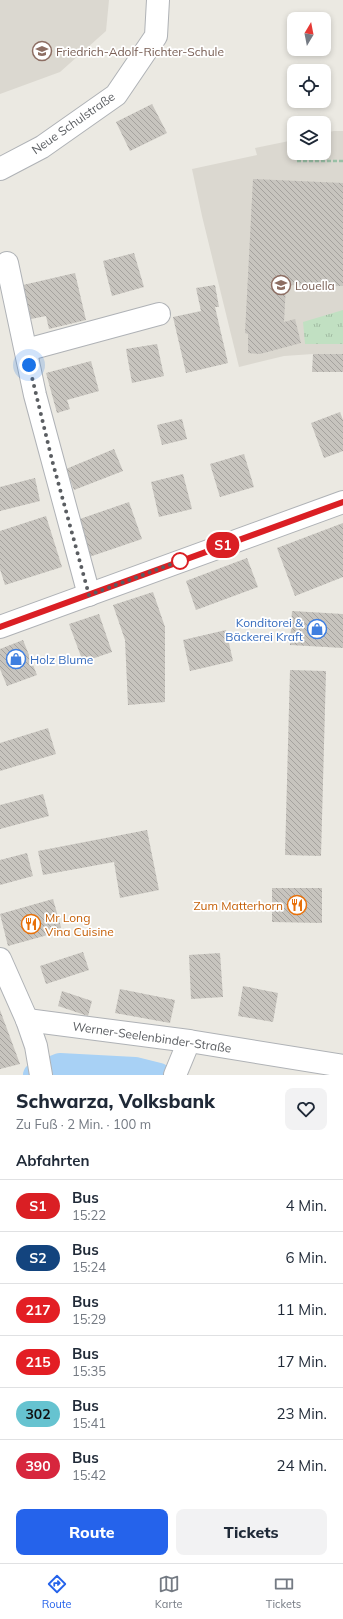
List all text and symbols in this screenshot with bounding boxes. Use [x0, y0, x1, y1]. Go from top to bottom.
north arrow [287, 12, 331, 56]
map controls [287, 12, 331, 160]
school or university icon: Friedrich-Adolf-Richter-Schule [31, 40, 53, 62]
place label: Friedrich-Adolf-Richter-Schule [56, 44, 224, 59]
button: locate [287, 64, 331, 108]
street label: Neue Schulstraße [29, 89, 117, 157]
button: layers [287, 116, 331, 160]
school or university icon: Louella [270, 274, 292, 296]
place label: Louella [295, 278, 335, 293]
your location [19, 355, 39, 375]
line badge: S1 [205, 532, 241, 558]
text: S1 [214, 536, 232, 554]
unlabelled marker [171, 552, 189, 570]
place label: Konditorei & Bäckerei Kraft [225, 615, 304, 644]
shop icon: Konditorei & Bäckerei Kraft [306, 618, 328, 640]
shop icon: Holz Blume [5, 648, 27, 670]
place label: Holz Blume [30, 652, 93, 667]
restaurant icon: Zum Matterhorn [286, 894, 308, 916]
place label: Zum Matterhorn [194, 898, 283, 913]
place label: Mr Long Vina Cuisine [45, 910, 114, 939]
restaurant icon: Mr Long Vina Cuisine [20, 913, 42, 935]
street label: Werner-Seelenbinder-Straße [72, 1018, 232, 1056]
button: heart [285, 1088, 327, 1130]
text: Schwarza, Volksbank [16, 1089, 215, 1113]
text: Zu Fuß · 2 Min. · 100 m [16, 1116, 151, 1132]
text: Abfahrten [16, 1151, 89, 1170]
text: Bus [72, 1188, 99, 1207]
text: 4 Min. [285, 1196, 327, 1215]
text: S1 [29, 1197, 47, 1215]
text: 15:22 [72, 1207, 106, 1223]
text: Bus [72, 1240, 99, 1259]
text: 6 Min. [285, 1248, 327, 1267]
text: S2 [29, 1249, 47, 1267]
text: 15:24 [72, 1259, 106, 1275]
text: Bus [72, 1292, 99, 1311]
text: 11 Min. [276, 1300, 327, 1319]
text: 217 [25, 1301, 51, 1319]
text: 15:29 [72, 1311, 106, 1327]
text: Bus [72, 1344, 99, 1363]
text: 17 Min. [276, 1352, 327, 1371]
text: 215 [25, 1353, 51, 1371]
text: 15:35 [72, 1363, 106, 1379]
text: Bus [72, 1396, 99, 1415]
text: 23 Min. [276, 1404, 327, 1423]
text: 302 [25, 1405, 51, 1423]
text: 15:41 [72, 1415, 106, 1431]
text: Bus [72, 1448, 99, 1467]
text: 24 Min. [276, 1456, 327, 1475]
text: 390 [25, 1457, 51, 1475]
text: 15:42 [72, 1467, 106, 1483]
button: Route [16, 1509, 168, 1555]
button: Tickets [176, 1509, 327, 1555]
tab: Route [42, 1573, 72, 1611]
tab: Karte [155, 1573, 182, 1611]
tab: Tickets [266, 1573, 301, 1611]

